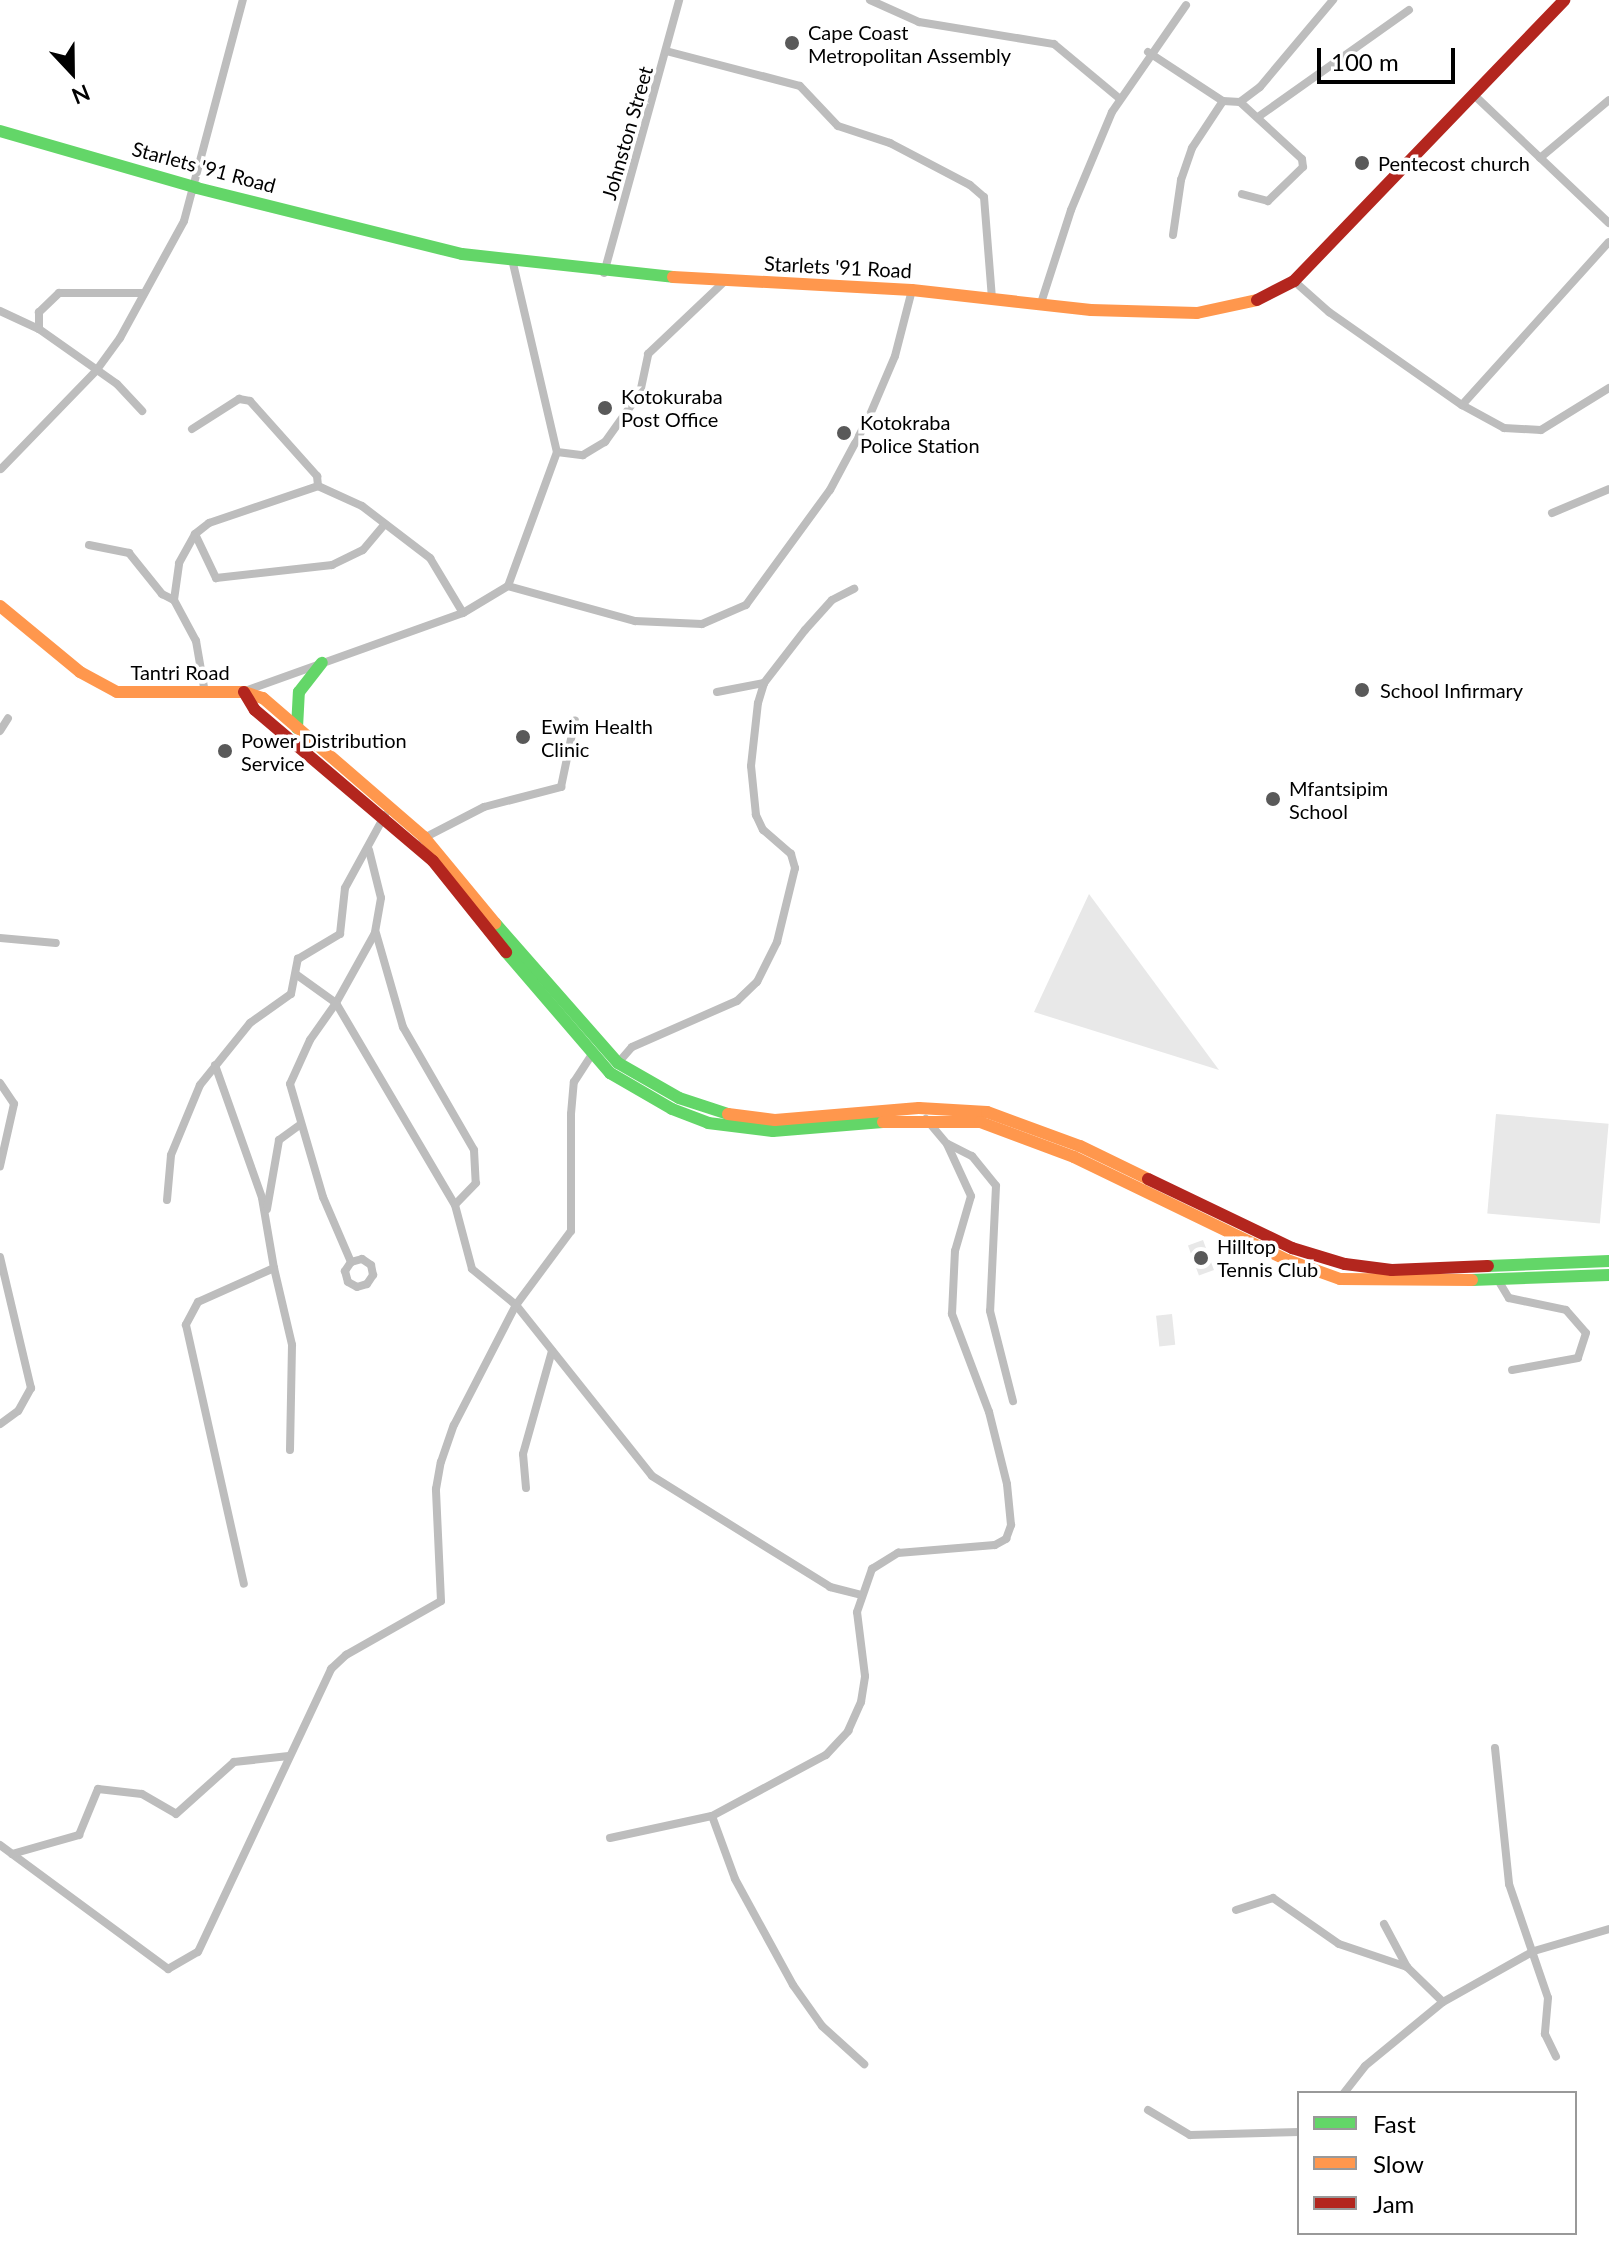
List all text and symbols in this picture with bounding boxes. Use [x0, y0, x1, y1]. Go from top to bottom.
place label: Cape Coast Metropolitan Assembly [808, 20, 1012, 67]
north arrow [32, 32, 112, 112]
scale bar [1321, 32, 1459, 82]
marker: Cape Coast Metropolitan Assembly [783, 34, 801, 52]
text: 100 m [1331, 47, 1399, 76]
street label: Johnston Street [596, 63, 658, 203]
text: N [68, 79, 94, 110]
street label: Starlets '91 Road [130, 136, 278, 198]
place label: Pentecost church [1378, 151, 1530, 175]
marker: Pentecost church [1353, 154, 1371, 172]
street label: Starlets '91 Road [764, 251, 912, 283]
place label: Kotokuraba Post Office [621, 384, 723, 431]
marker: Kotokuraba Post Office [596, 399, 614, 417]
place label: Kotokraba Police Station [860, 410, 980, 457]
marker: Kotokraba Police Station [835, 424, 853, 442]
street label: Tantri Road [130, 660, 230, 684]
place label: School Infirmary [1380, 678, 1523, 702]
marker: School Infirmary [1351, 679, 1373, 701]
place label: Ewim Health Clinic [541, 714, 653, 761]
marker: Ewim Health Clinic [512, 726, 534, 748]
place label: Power Distribution Service [241, 728, 407, 775]
marker: Power Distribution Service [216, 742, 234, 760]
place label: Mfantsipim School [1289, 776, 1388, 823]
marker: Mfantsipim School [1264, 790, 1282, 808]
place label: Hilltop Tennis Club [1217, 1234, 1318, 1281]
marker: Hilltop Tennis Club [1192, 1249, 1210, 1267]
legend [1297, 2091, 1577, 2235]
text: Fast [1373, 2109, 1416, 2138]
text: Slow [1373, 2149, 1424, 2178]
text: Jam [1373, 2189, 1414, 2218]

